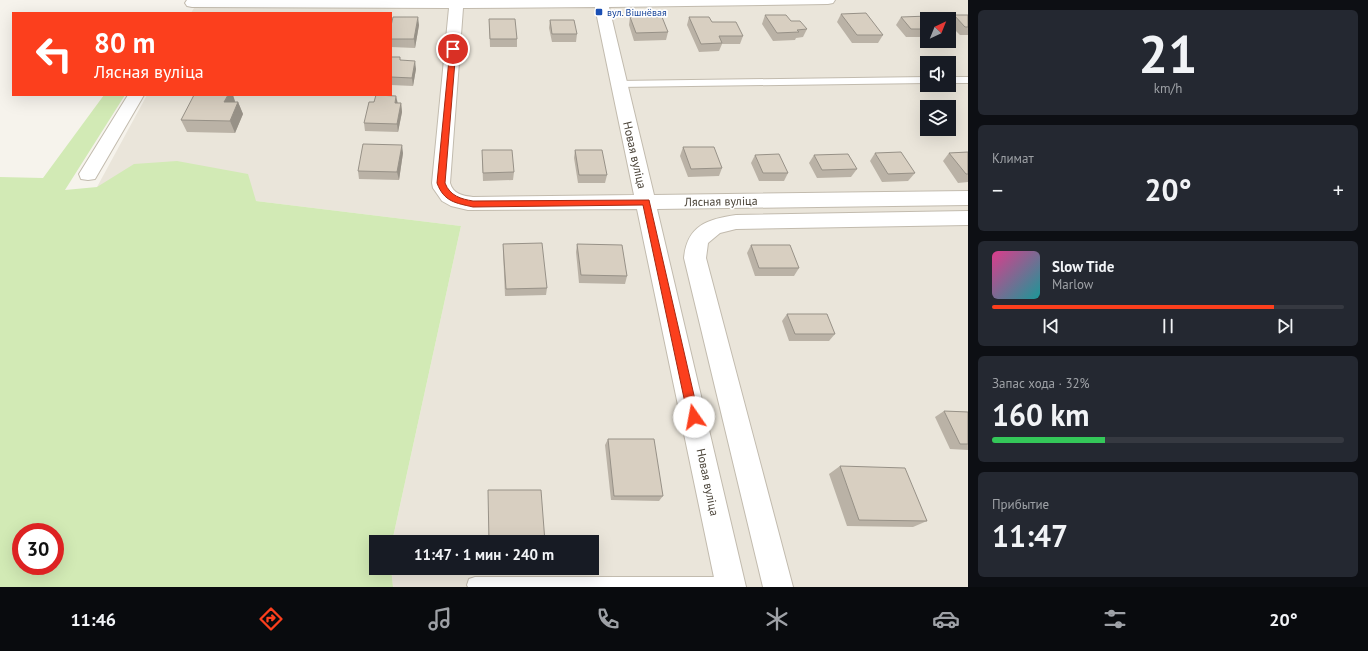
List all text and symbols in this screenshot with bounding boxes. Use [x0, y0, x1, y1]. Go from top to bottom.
place label: вул. Вішнёвая [607, 6, 667, 19]
marker: вул. Вішнёвая [594, 7, 604, 17]
north arrow [920, 12, 956, 48]
map controls [920, 12, 956, 136]
text: 21 [1139, 20, 1197, 87]
text: 80 m [94, 24, 155, 61]
icon: left [28, 28, 80, 80]
pin [436, 32, 470, 66]
icon: arrive [442, 38, 464, 60]
button: sound [920, 56, 956, 92]
text: Лясная вуліца [94, 60, 204, 83]
text: km/h [1154, 80, 1182, 97]
button: layers [920, 100, 956, 136]
street label: Новая вуліца [620, 120, 650, 190]
text: Климат [992, 150, 1034, 167]
text: 20° [1144, 170, 1192, 209]
text: − [992, 176, 1003, 204]
text: + [1333, 176, 1344, 204]
street label: Лясная вуліца [683, 193, 758, 209]
text: Slow Tide [1052, 257, 1114, 276]
text: Marlow [1052, 276, 1093, 293]
icon: previous [1040, 315, 1062, 337]
icon: pause [1157, 315, 1179, 337]
icon: next [1274, 315, 1296, 337]
text: Запас хода · 32% [992, 375, 1090, 392]
text: 160 km [992, 395, 1090, 434]
position arrow [673, 396, 715, 438]
street label: Новая вуліца [694, 447, 722, 517]
text: Прибытие [992, 496, 1049, 513]
text: 11:47 [992, 516, 1068, 555]
speed limit sign: 30 [12, 523, 64, 575]
text: 11:47 · 1 мин · 240 m [414, 545, 554, 564]
icon: directions [257, 605, 285, 633]
icon: music [426, 605, 454, 633]
icon: phone [594, 605, 622, 633]
icon: climate [763, 605, 791, 633]
icon: car [932, 605, 960, 633]
icon: filters [1101, 605, 1129, 633]
text: 11:46 [70, 608, 116, 631]
text: 20° [1269, 608, 1298, 631]

